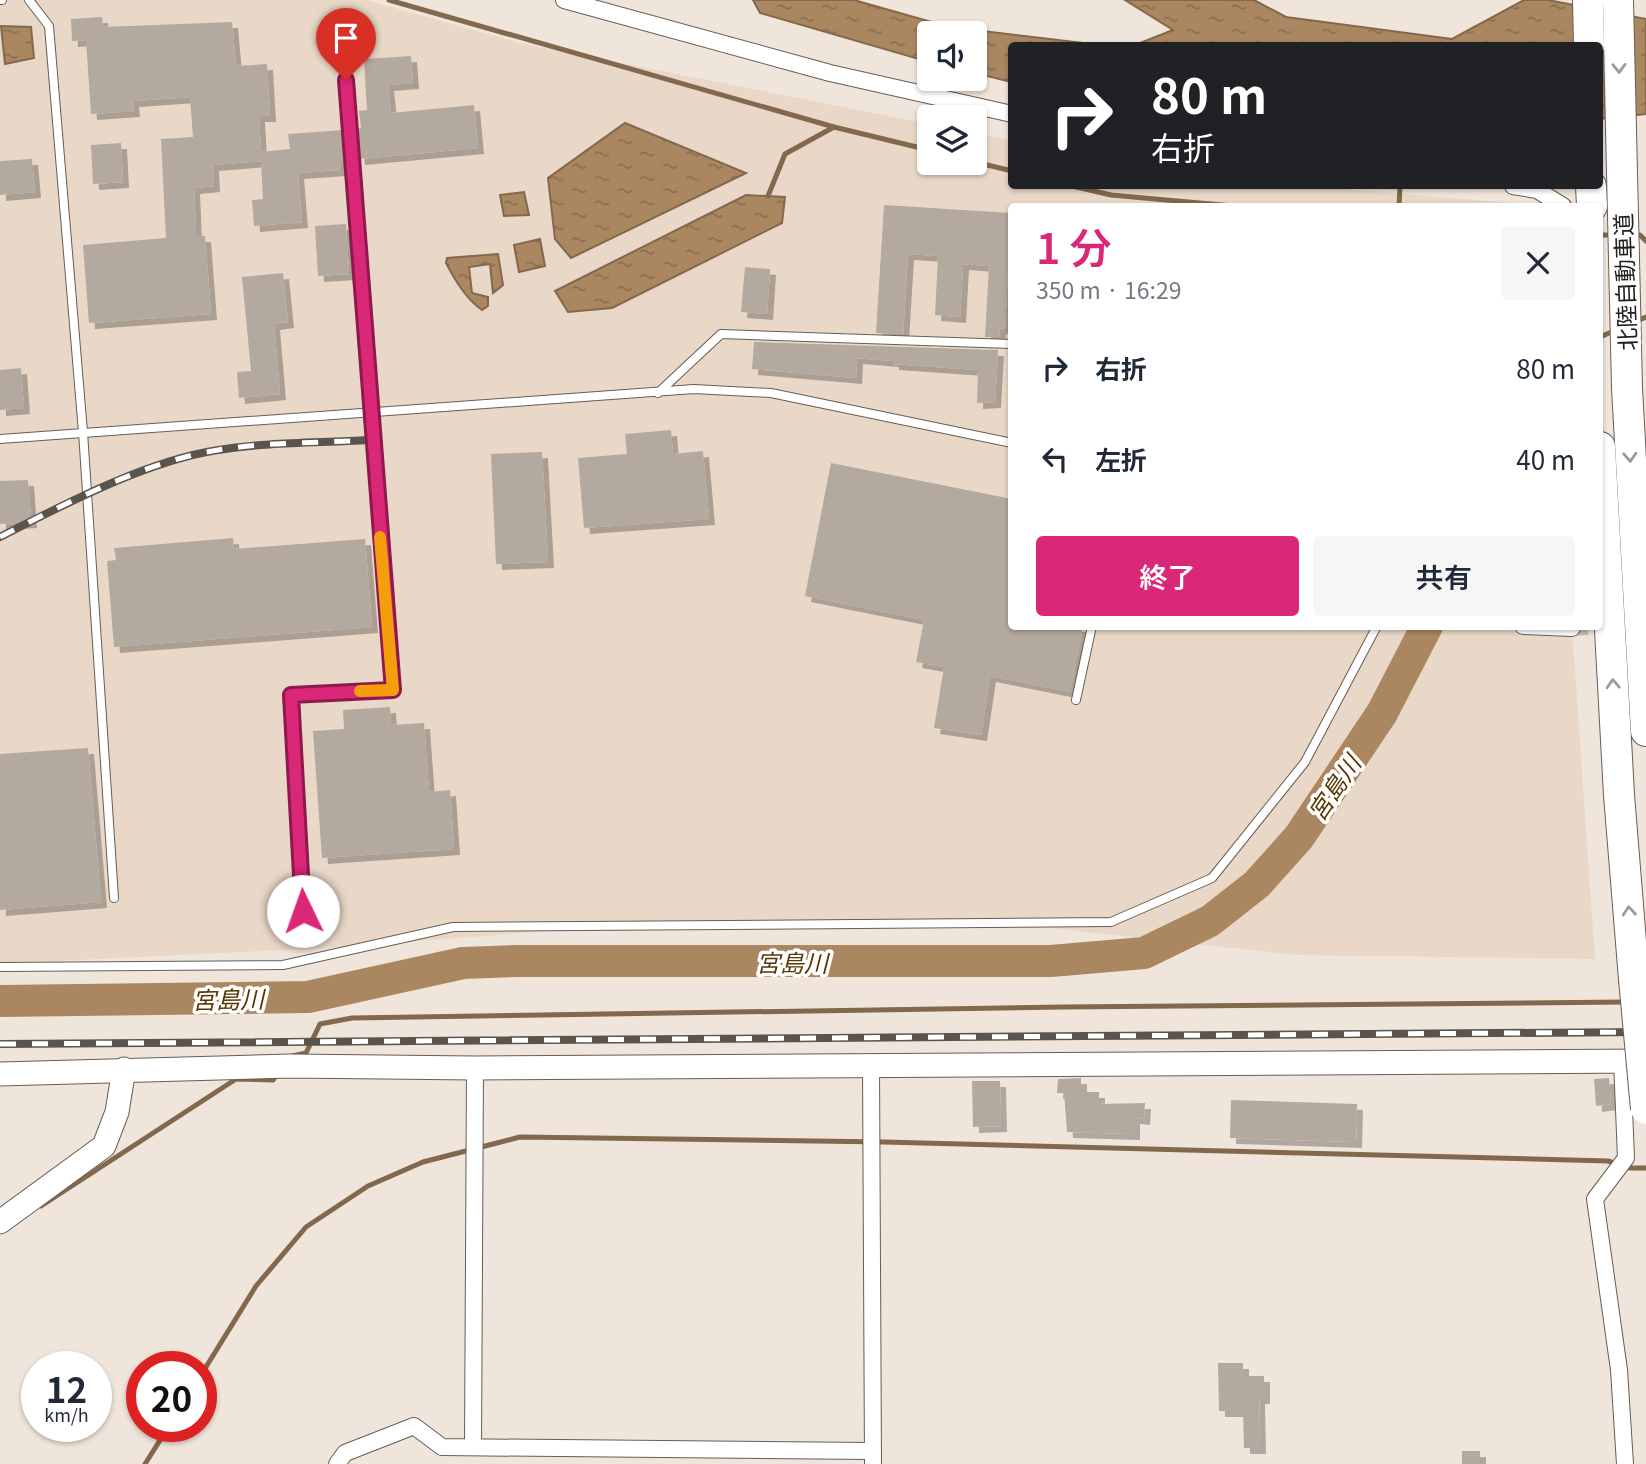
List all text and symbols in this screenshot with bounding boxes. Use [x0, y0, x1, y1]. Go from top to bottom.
pin [316, 8, 376, 80]
icon: arrive [327, 19, 365, 57]
map controls [917, 21, 987, 175]
button: sound [917, 21, 987, 91]
text: 80 m [1151, 57, 1267, 128]
one-way arrow [1611, 63, 1627, 74]
icon: right [1036, 70, 1127, 161]
button: layers [917, 105, 987, 175]
text: 右折 [1151, 123, 1215, 169]
street label: 北陸自動車道 [1605, 212, 1643, 352]
text: 1 分 [1036, 215, 1112, 276]
button: close [1501, 226, 1575, 300]
text: 350 m · 16:29 [1036, 272, 1181, 306]
icon: right [1036, 349, 1074, 387]
text: 右折 [1095, 349, 1147, 386]
text: 80 m [1516, 349, 1575, 386]
icon: left [1036, 440, 1074, 478]
text: 左折 [1095, 440, 1147, 477]
text: 40 m [1516, 440, 1575, 477]
one-way arrow [1623, 451, 1638, 462]
button: 終了 [1036, 536, 1299, 616]
button: 共有 [1313, 536, 1575, 616]
one-way arrow [1605, 678, 1620, 689]
water label: 宮島川 [1298, 745, 1369, 827]
position arrow [266, 874, 340, 948]
one-way arrow [1622, 905, 1637, 916]
water label: 宮島川 [756, 944, 831, 979]
water label: 宮島川 [192, 980, 267, 1016]
speed limit sign: 20 [126, 1351, 217, 1442]
text: 12 [46, 1362, 87, 1413]
text: km/h [44, 1401, 89, 1427]

